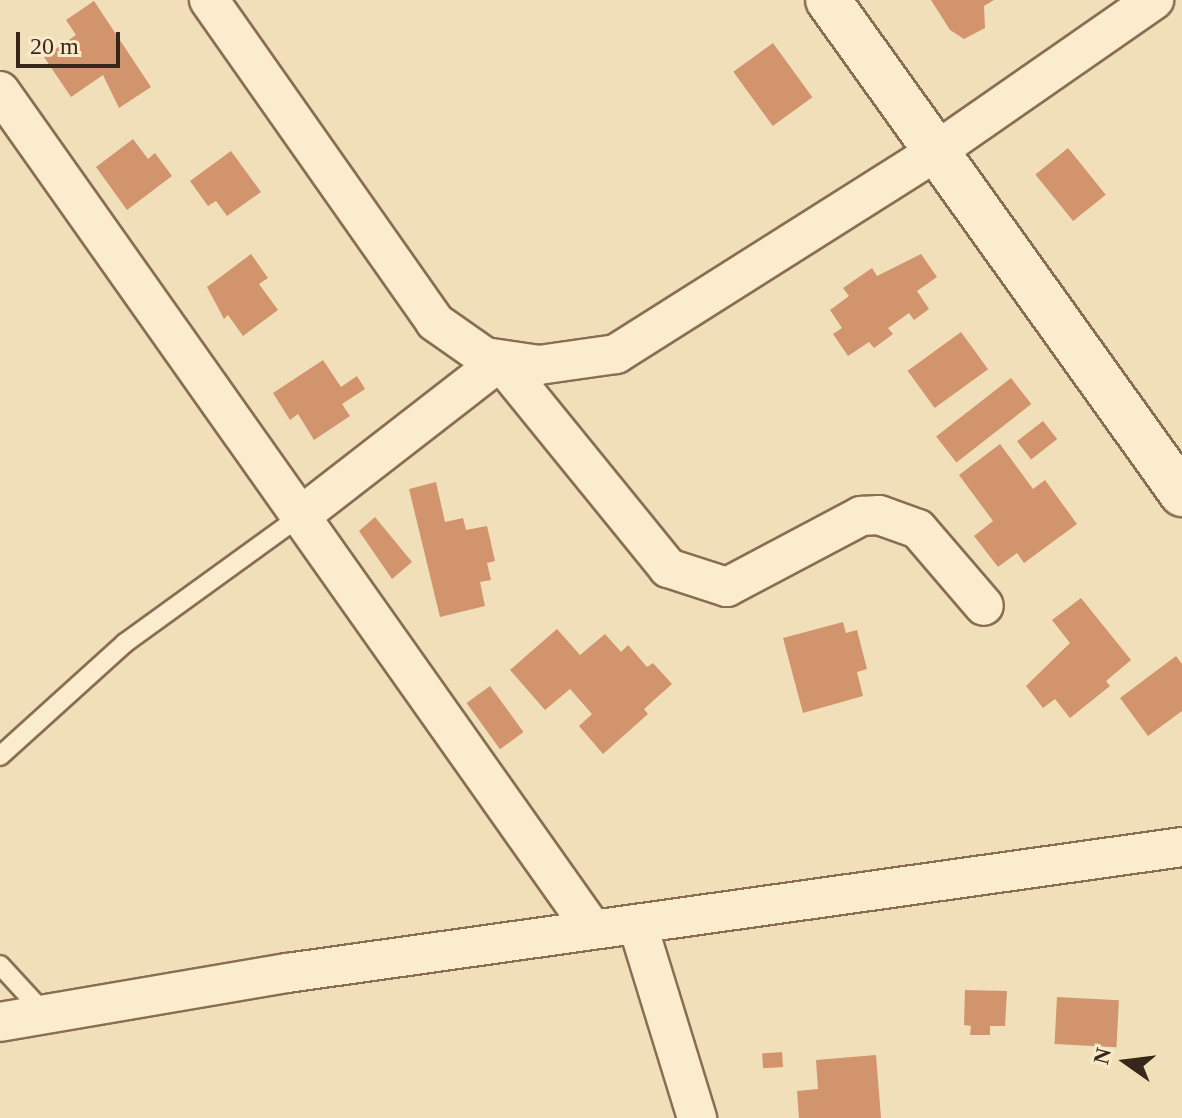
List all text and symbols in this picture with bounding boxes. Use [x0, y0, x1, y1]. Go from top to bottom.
scale bar [20, 16, 124, 66]
text: 20 m [30, 33, 79, 59]
north arrow [1086, 1022, 1166, 1102]
text: N [1088, 1045, 1116, 1067]

